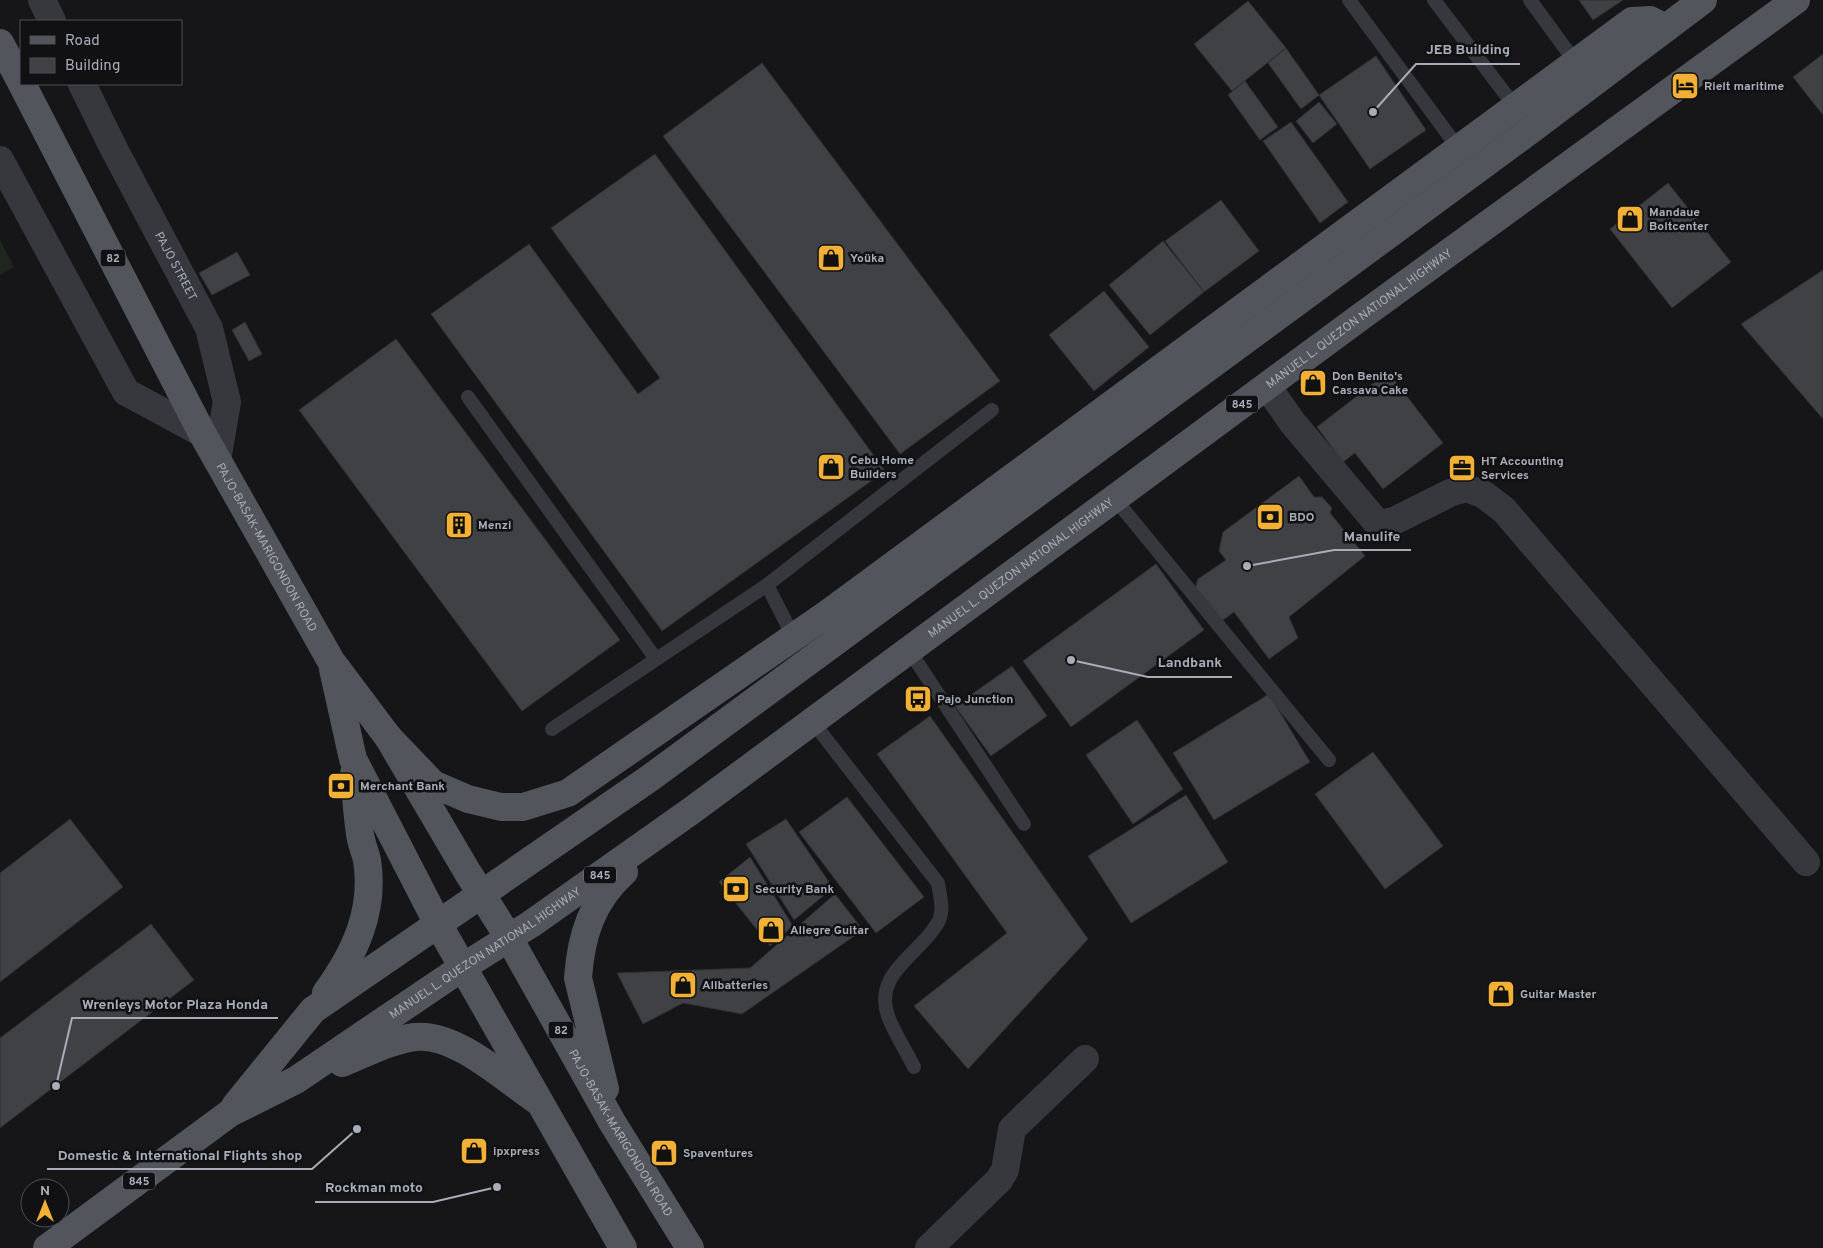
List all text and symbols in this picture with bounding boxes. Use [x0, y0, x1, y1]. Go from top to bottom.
legend [20, 20, 182, 85]
text: Road [65, 32, 100, 51]
callout: JEB Building [1416, 35, 1520, 64]
text: JEB Building [1426, 42, 1510, 59]
text: Building [65, 57, 120, 76]
hotel icon: Rielt maritime [1670, 71, 1700, 101]
place label: Rielt maritime [1704, 79, 1785, 95]
shop icon: Mandaue Boltcenter [1615, 204, 1645, 234]
place label: Mandaue Boltcenter [1649, 205, 1709, 235]
street label: PAJO STREET [150, 229, 200, 304]
shop icon: Yoüka [816, 243, 846, 273]
street label: MANUEL L. QUEZON NATIONAL HIGHWAY [1263, 246, 1456, 393]
road number: 82 [100, 250, 126, 266]
place label: Yoüka [850, 251, 884, 267]
shop icon: Don Benito's Cassava Cake [1298, 368, 1328, 398]
place label: Don Benito's Cassava Cake [1332, 369, 1409, 399]
road number: 845 [1226, 396, 1258, 412]
shop icon: Cebu Home Builders [816, 452, 846, 482]
place label: Cebu Home Builders [850, 453, 914, 483]
office icon: HT Accounting Services [1447, 453, 1477, 483]
place label: HT Accounting Services [1481, 454, 1564, 484]
street label: PAJO-BASAK-MARIGONDON ROAD [212, 460, 320, 635]
street label: MANUEL L. QUEZON NATIONAL HIGHWAY [925, 494, 1118, 642]
bank icon: BDO [1255, 502, 1285, 532]
building icon: Menzi [444, 510, 474, 540]
place label: BDO [1289, 510, 1314, 526]
place label: Menzi [478, 518, 511, 534]
callout: Manulife [1334, 521, 1411, 550]
text: Manulife [1344, 529, 1400, 546]
callout: Landbank [1148, 648, 1232, 677]
text: Landbank [1158, 655, 1222, 672]
bus stop icon: Pajo Junction [903, 684, 933, 714]
place label: Pajo Junction [937, 692, 1013, 708]
bank icon: Merchant Bank [326, 771, 356, 801]
place label: Merchant Bank [360, 779, 445, 795]
road number: 845 [584, 866, 616, 884]
bank icon: Security Bank [721, 874, 751, 904]
place label: Security Bank [755, 882, 834, 898]
street label: MANUEL L. QUEZON NATIONAL HIGHWAY [387, 884, 585, 1023]
shop icon: Allegre Guitar [756, 915, 786, 945]
place label: Allegre Guitar [790, 923, 869, 939]
shop icon: Allbatteries [668, 970, 698, 1000]
place label: Allbatteries [702, 978, 768, 994]
shop icon: Guitar Master [1486, 979, 1516, 1009]
place label: Guitar Master [1520, 987, 1597, 1003]
callout: Wrenleys Motor Plaza Honda [72, 989, 278, 1018]
text: Wrenleys Motor Plaza Honda [82, 997, 268, 1014]
road number: 82 [548, 1022, 574, 1038]
street label: PAJO-BASAK-MARIGONDON ROAD [564, 1047, 676, 1220]
shop icon: ipxpress [459, 1136, 489, 1166]
shop icon: Spaventures [649, 1138, 679, 1168]
callout: Domestic & International Flights shop [47, 1140, 312, 1169]
place label: ipxpress [493, 1144, 540, 1160]
place label: Spaventures [683, 1146, 753, 1162]
text: Domestic & International Flights shop [58, 1148, 302, 1165]
road number: 845 [123, 1172, 155, 1190]
callout: Rockman moto [315, 1173, 433, 1202]
north arrow [20, 1178, 70, 1228]
text: Rockman moto [325, 1180, 423, 1197]
text: N [40, 1183, 50, 1200]

